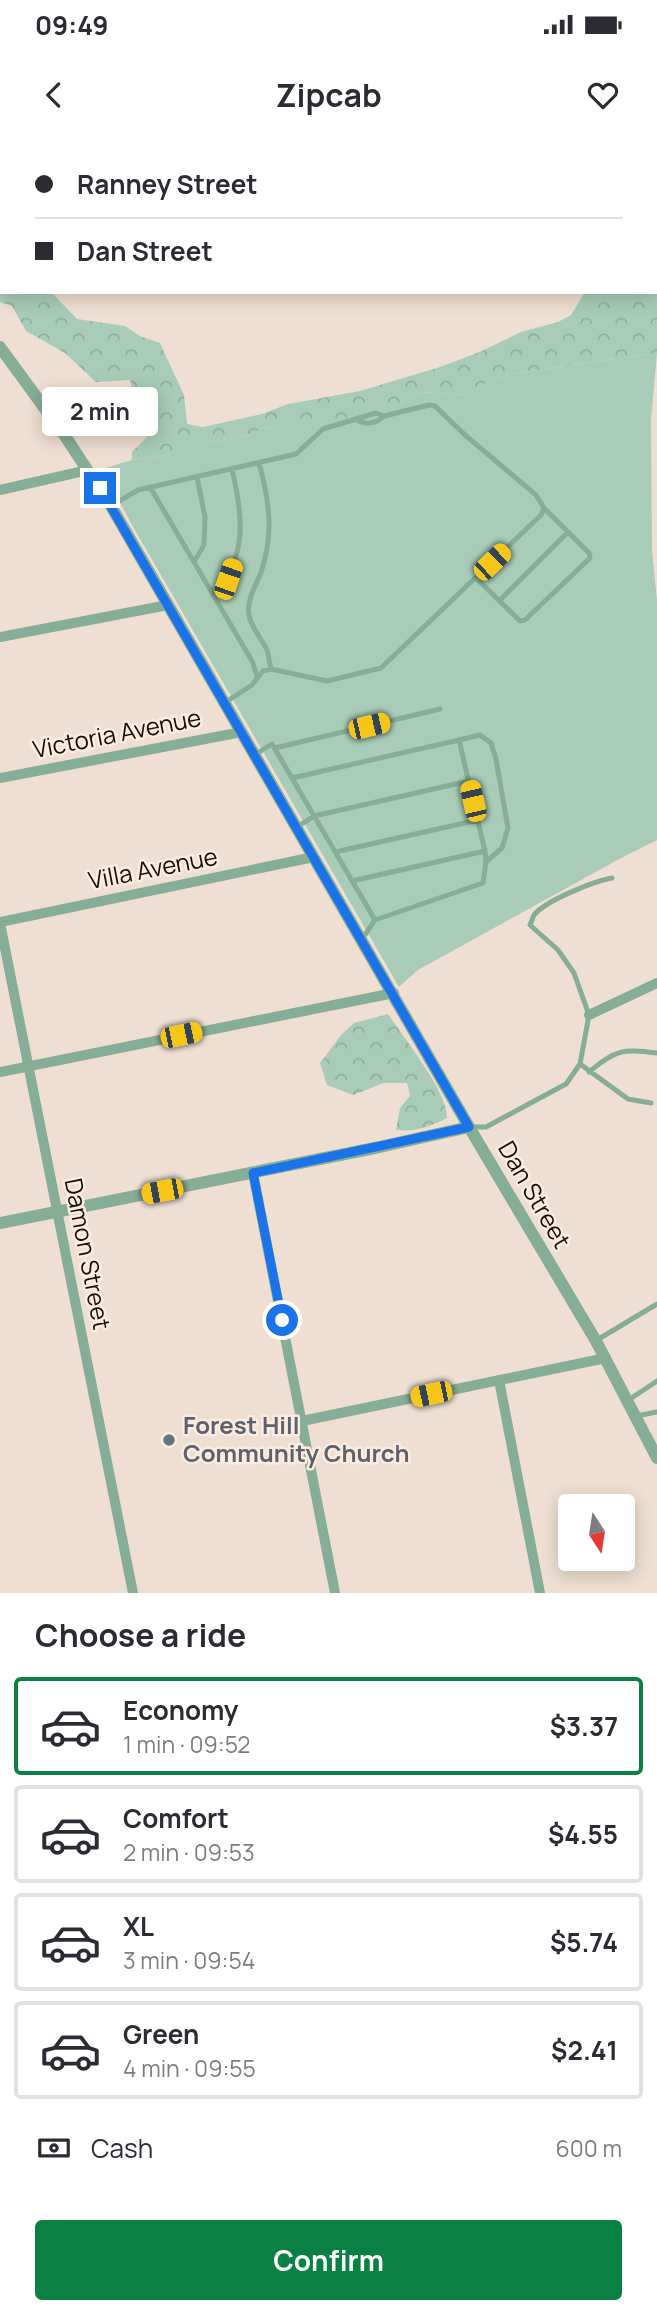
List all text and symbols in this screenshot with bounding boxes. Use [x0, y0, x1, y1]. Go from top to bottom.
text: 09:49 [35, 7, 109, 43]
text: Zipcab [275, 73, 382, 117]
icon: back [35, 76, 73, 114]
icon: heart [584, 76, 622, 114]
text: Ranney Street [77, 166, 258, 202]
text: Dan Street [77, 233, 213, 269]
callout: 2 min [42, 386, 158, 436]
text: 2 min [70, 395, 130, 427]
route end [84, 472, 116, 504]
car [470, 540, 515, 584]
car [212, 556, 245, 602]
street label: Victoria Avenue [30, 700, 204, 765]
car [347, 711, 392, 741]
car [459, 778, 488, 824]
street label: Villa Avenue [85, 839, 220, 896]
car [159, 1020, 204, 1050]
street label: Dan Street [491, 1134, 579, 1254]
street label: Damon Street [58, 1175, 119, 1332]
car [140, 1177, 185, 1205]
route start [266, 1304, 298, 1336]
car [409, 1379, 454, 1409]
place label: Forest Hill Community Church [183, 1408, 410, 1469]
marker: Forest Hill Community Church [161, 1432, 177, 1448]
north arrow [558, 1494, 635, 1572]
map controls [558, 1494, 635, 1571]
text: Choose a ride [35, 1613, 246, 1657]
text: Economy [123, 1692, 238, 1728]
icon: car [39, 1695, 102, 1758]
text: $3.37 [550, 1708, 618, 1744]
text: 1 min · 09:52 [123, 1728, 250, 1760]
text: Comfort [123, 1800, 229, 1836]
icon: car [39, 1803, 102, 1866]
text: $4.55 [548, 1816, 618, 1852]
text: 2 min · 09:53 [123, 1836, 255, 1868]
text: XL [123, 1908, 154, 1944]
icon: car [39, 1911, 102, 1974]
text: $5.74 [550, 1924, 618, 1960]
text: 3 min · 09:54 [123, 1944, 255, 1976]
text: Green [123, 2016, 199, 2052]
icon: car [39, 2019, 102, 2082]
text: $2.41 [551, 2032, 618, 2068]
text: 4 min · 09:55 [123, 2052, 256, 2084]
icon: cash [35, 2129, 73, 2167]
text: Cash [91, 2130, 153, 2166]
text: 600 m [556, 2132, 622, 2164]
button: Confirm [35, 2220, 622, 2300]

